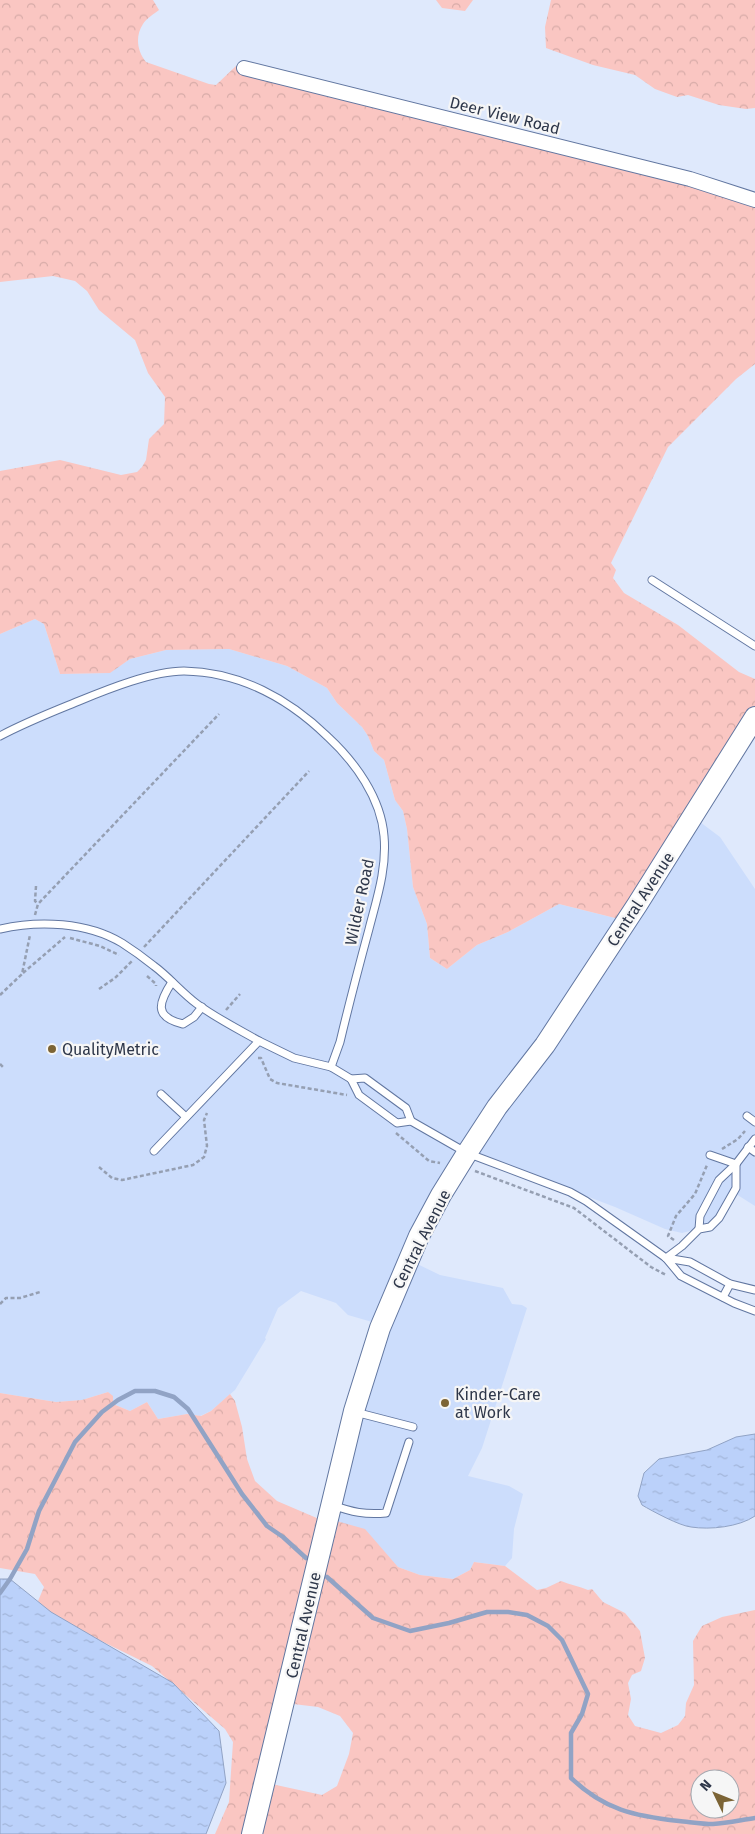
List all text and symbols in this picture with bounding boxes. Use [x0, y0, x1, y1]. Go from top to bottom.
street label: Deer View Road [448, 93, 562, 138]
street label: Central Avenue [603, 849, 678, 950]
street label: Wilder Road [341, 857, 378, 947]
place label: QualityMetric [62, 1040, 159, 1059]
marker: QualityMetric [46, 1043, 58, 1055]
street label: Central Avenue [388, 1186, 455, 1292]
place label: Kinder-Care at Work [455, 1385, 541, 1422]
marker: Kinder-Care at Work [439, 1397, 451, 1409]
street label: Central Avenue [282, 1570, 325, 1680]
north arrow [690, 1769, 740, 1819]
text: N [696, 1776, 715, 1795]

